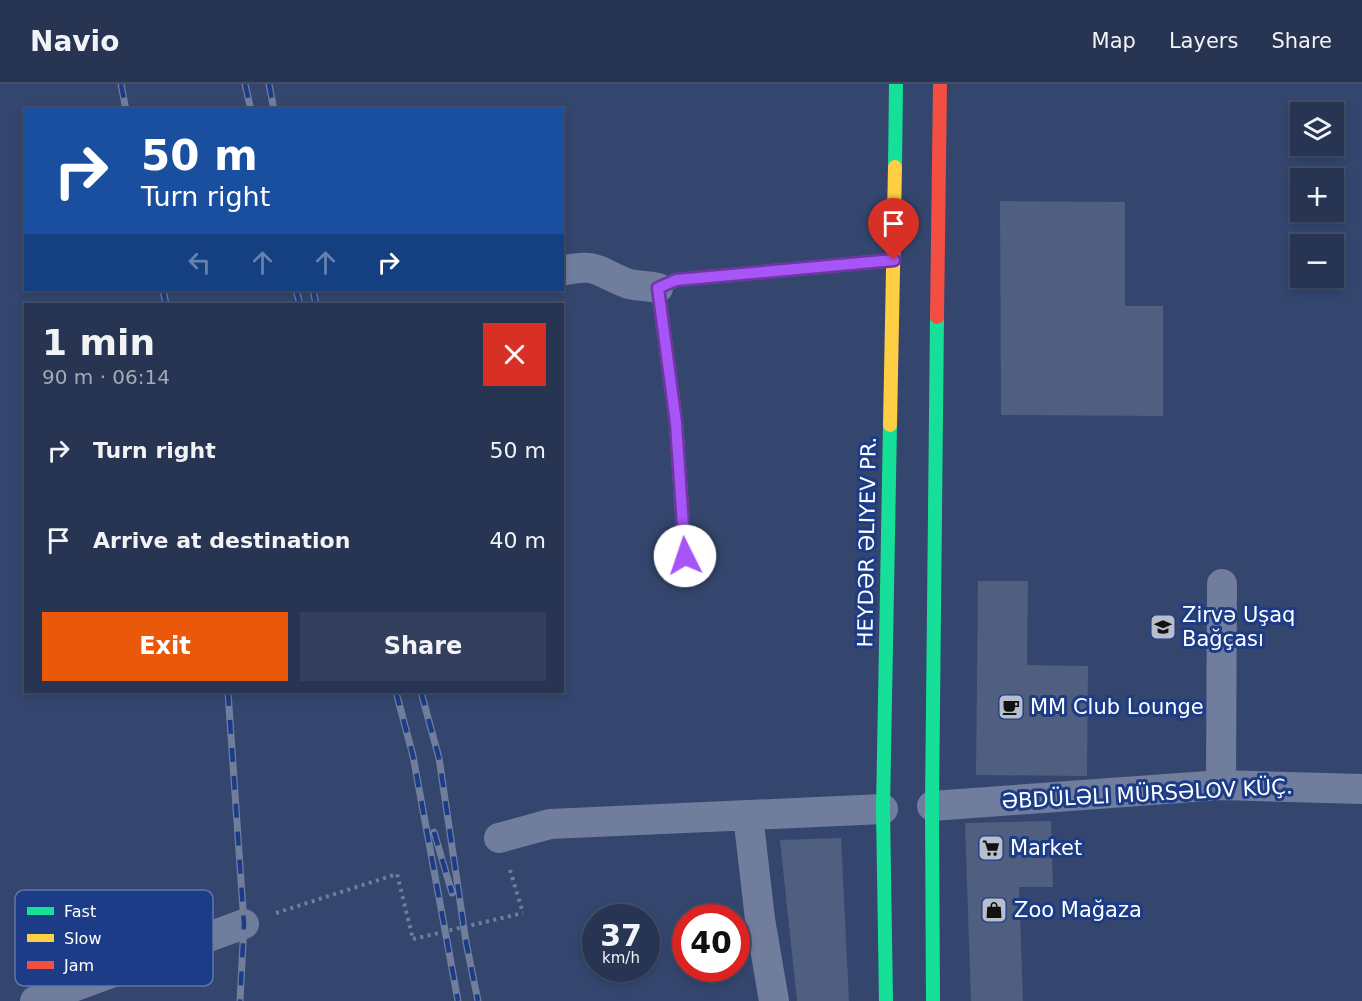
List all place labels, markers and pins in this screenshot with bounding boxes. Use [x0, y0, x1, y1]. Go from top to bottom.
pin [868, 198, 919, 260]
place label: Zirvə Uşaq Bağçası [1182, 603, 1295, 651]
school or university icon: Zirvə Uşaq Bağçası [1148, 612, 1178, 642]
cafe icon: MM Club Lounge [996, 692, 1026, 722]
place label: MM Club Lounge [1030, 695, 1204, 719]
supermarket icon: Market [976, 833, 1006, 863]
place label: Market [1010, 836, 1082, 860]
shop icon: Zoo Mağaza [979, 895, 1009, 925]
place label: Zoo Mağaza [1014, 898, 1142, 922]

